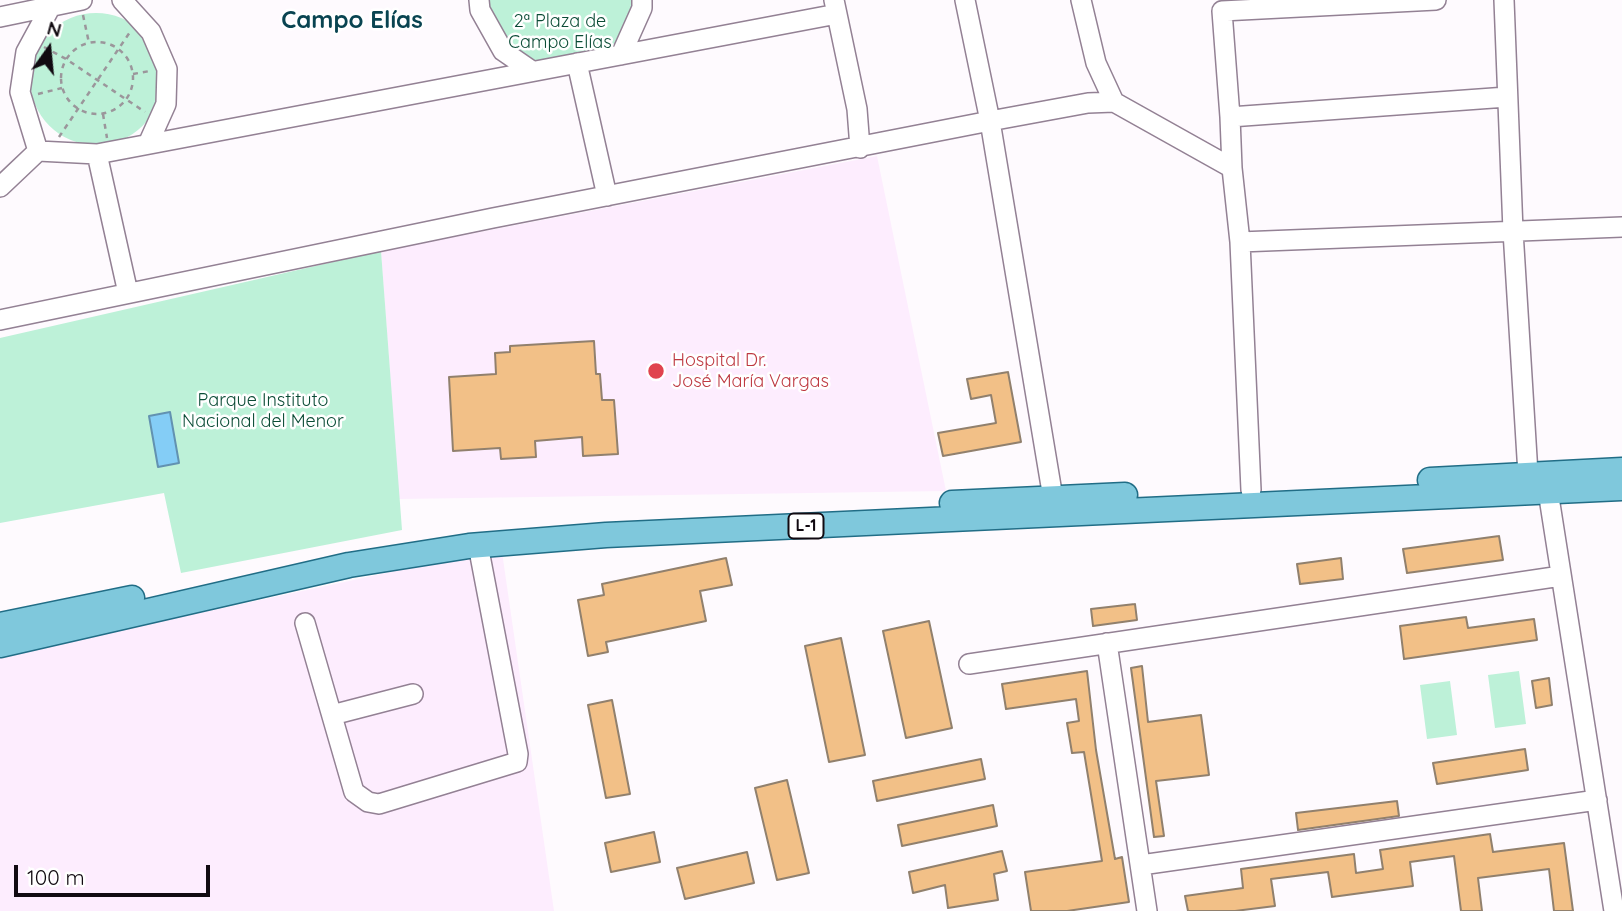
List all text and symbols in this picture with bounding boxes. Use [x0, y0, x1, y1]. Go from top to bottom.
district label: Campo Elías [281, 7, 423, 35]
park label: 2ª Plaza de Campo Elías [508, 11, 612, 54]
north arrow [14, 14, 84, 84]
text: N [45, 15, 64, 42]
place label: Hospital Dr. José María Vargas [672, 350, 829, 392]
marker: Hospital Dr. José María Vargas [646, 361, 666, 381]
park label: Parque Instituto Nacional del Menor [182, 390, 344, 432]
road number: L-1 [788, 513, 824, 538]
scale bar [18, 852, 214, 896]
text: 100 m [27, 864, 85, 890]

